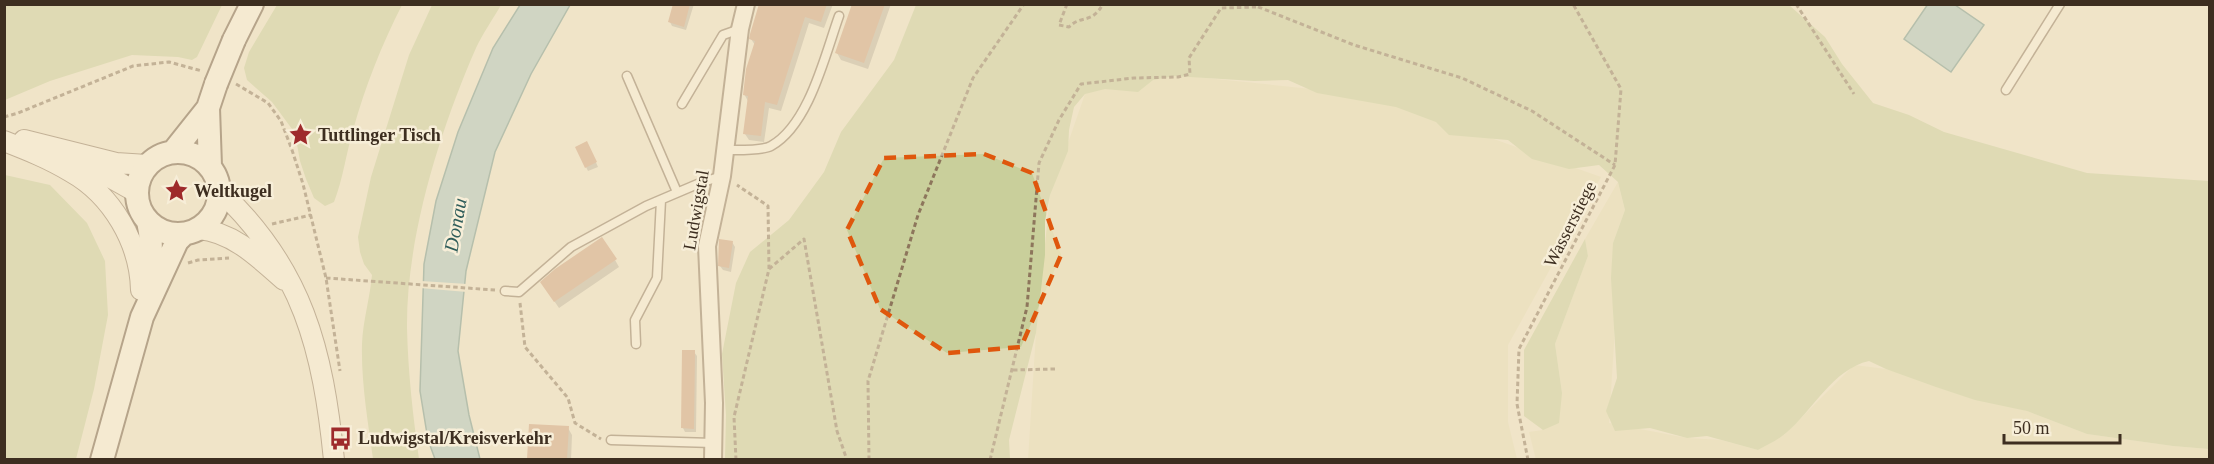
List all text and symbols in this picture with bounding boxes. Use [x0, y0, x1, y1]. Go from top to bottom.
place icon: Tuttlinger Tisch [287, 122, 313, 148]
place label: Tuttlinger Tisch [318, 125, 441, 145]
street label: Ludwigstal [679, 168, 713, 252]
place icon: Weltkugel [163, 178, 189, 204]
street label: Wasserstiege [1540, 178, 1600, 270]
place label: Weltkugel [194, 181, 272, 201]
water label: Donau [439, 196, 471, 255]
scale bar [2004, 407, 2120, 445]
text: 50 m [2013, 418, 2050, 438]
bus stop icon: Ludwigstal/Kreisverkehr [327, 425, 353, 451]
place label: Ludwigstal/Kreisverkehr [358, 428, 552, 448]

